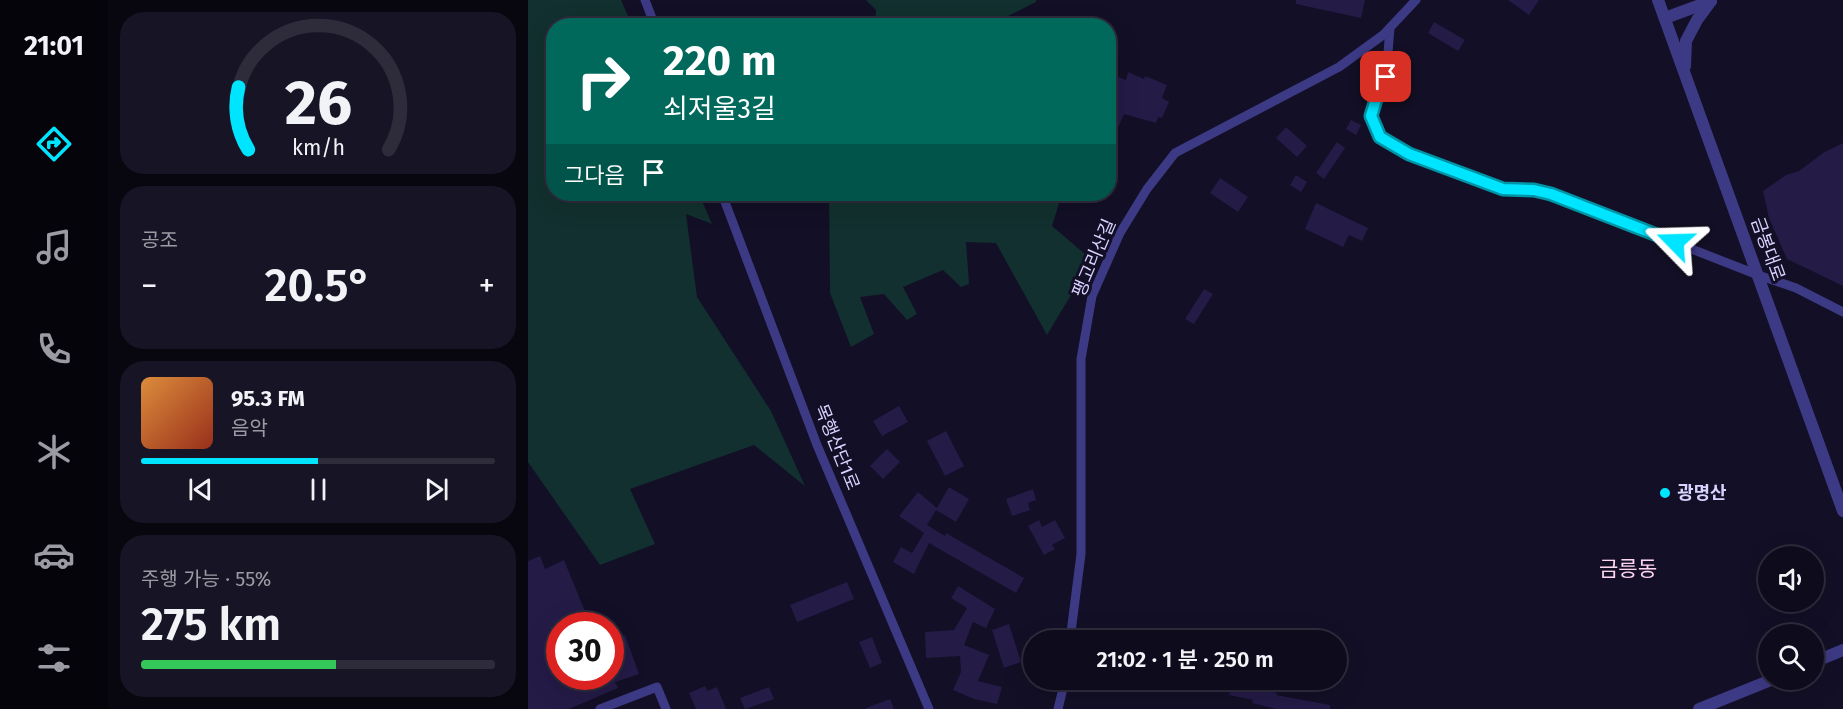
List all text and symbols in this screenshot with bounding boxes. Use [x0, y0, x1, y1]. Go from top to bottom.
text: 21:01 [24, 30, 84, 62]
text: 220 m [663, 36, 776, 86]
icon: right [564, 42, 642, 120]
pin [1360, 51, 1411, 102]
icon: arrive [1369, 60, 1402, 93]
text: 26 [284, 66, 352, 141]
text: 쇠저울3길 [663, 93, 776, 125]
icon: directions [33, 123, 75, 165]
text: km/h [291, 136, 345, 162]
icon: arrive [637, 156, 670, 189]
text: 그다음 [564, 162, 625, 189]
position arrow [1643, 210, 1707, 274]
street label: 금봉대로 [1746, 214, 1790, 284]
street label: 팽고리산길 [1068, 216, 1120, 300]
icon: music [33, 226, 75, 268]
text: 공조 [141, 228, 178, 252]
text: 20.5° [264, 259, 372, 313]
text: − [141, 266, 158, 306]
text: + [479, 266, 495, 306]
icon: phone [33, 328, 75, 370]
text: 95.3 FM [231, 385, 305, 412]
street label: 목행산단1로 [810, 401, 864, 493]
text: 음악 [231, 416, 268, 440]
icon: climate [33, 431, 75, 473]
icon: previous [184, 473, 217, 506]
icon: pause [302, 473, 335, 506]
icon: next [420, 473, 453, 506]
place label: 광명산 [1677, 482, 1727, 504]
marker: 광명산 [1658, 486, 1672, 500]
icon: car [33, 534, 75, 576]
map controls [1758, 546, 1824, 690]
button: sound [1758, 546, 1824, 612]
district label: 금릉동 [1599, 556, 1657, 582]
text: 주행 가능 · 55% [141, 567, 271, 591]
text: 275 km [141, 598, 281, 652]
speed limit sign: 30 [546, 612, 624, 690]
button: search [1758, 624, 1824, 690]
icon: filters [33, 637, 75, 679]
text: 21:02 · 1 분 · 250 m [1096, 646, 1274, 673]

